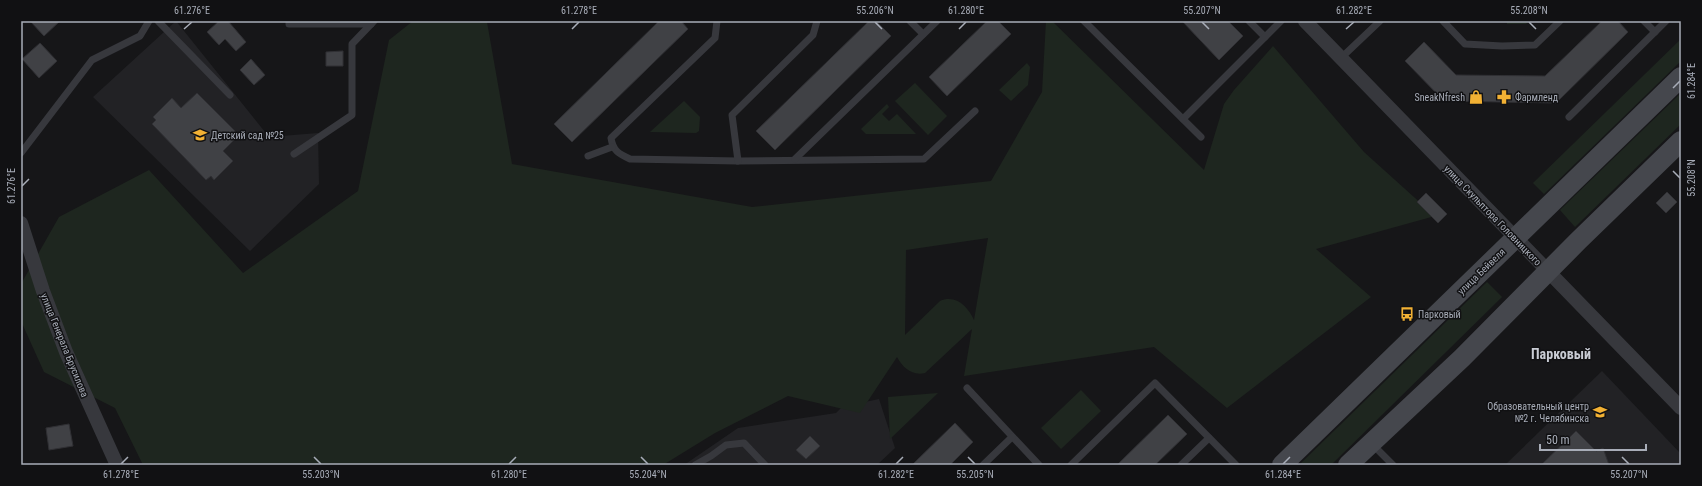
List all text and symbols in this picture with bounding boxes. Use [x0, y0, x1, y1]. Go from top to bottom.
text: 61.276°E [174, 5, 210, 16]
text: 61.278°E [561, 5, 597, 16]
text: 55.206°N [856, 5, 894, 16]
text: 61.280°E [948, 5, 984, 16]
text: 55.207°N [1183, 5, 1221, 16]
text: 61.282°E [1336, 5, 1372, 16]
text: 55.208°N [1510, 5, 1548, 16]
text: 61.284°E [1686, 63, 1697, 99]
shop icon: SneakNfresh [1468, 89, 1484, 105]
pharmacy icon: Фармленд [1496, 89, 1512, 105]
place label: Фармленд [1515, 91, 1559, 103]
place label: SneakNfresh [1415, 92, 1465, 103]
school or university icon: Детский сад №25 [192, 127, 208, 143]
place label: Детский сад №25 [211, 130, 284, 141]
text: 55.208°N [1686, 159, 1697, 197]
street label: улица Скульптора Головницкого [1442, 163, 1543, 268]
text: 61.276°E [6, 168, 17, 204]
street label: улица Бейвеля [1455, 246, 1507, 297]
street label: улица Генерала Брусилова [39, 292, 90, 399]
bus stop icon: Парковый [1399, 306, 1415, 322]
place label: Парковый [1418, 309, 1461, 320]
district label: Парковый [1531, 346, 1591, 362]
place label: Образовательный центр №2 г. Челябинска [1487, 401, 1589, 424]
school or university icon: Образовательный центр №2 г. Челябинска [1592, 404, 1608, 420]
scale bar [1540, 426, 1646, 452]
text: 50 m [1546, 433, 1570, 447]
text: 61.278°E [103, 469, 139, 480]
text: 55.203°N [302, 469, 340, 480]
text: 61.280°E [491, 469, 527, 480]
text: 55.204°N [629, 469, 667, 480]
text: 61.282°E [878, 469, 914, 480]
text: 55.205°N [956, 469, 994, 480]
text: 61.284°E [1265, 469, 1301, 480]
text: 55.207°N [1610, 469, 1648, 480]

